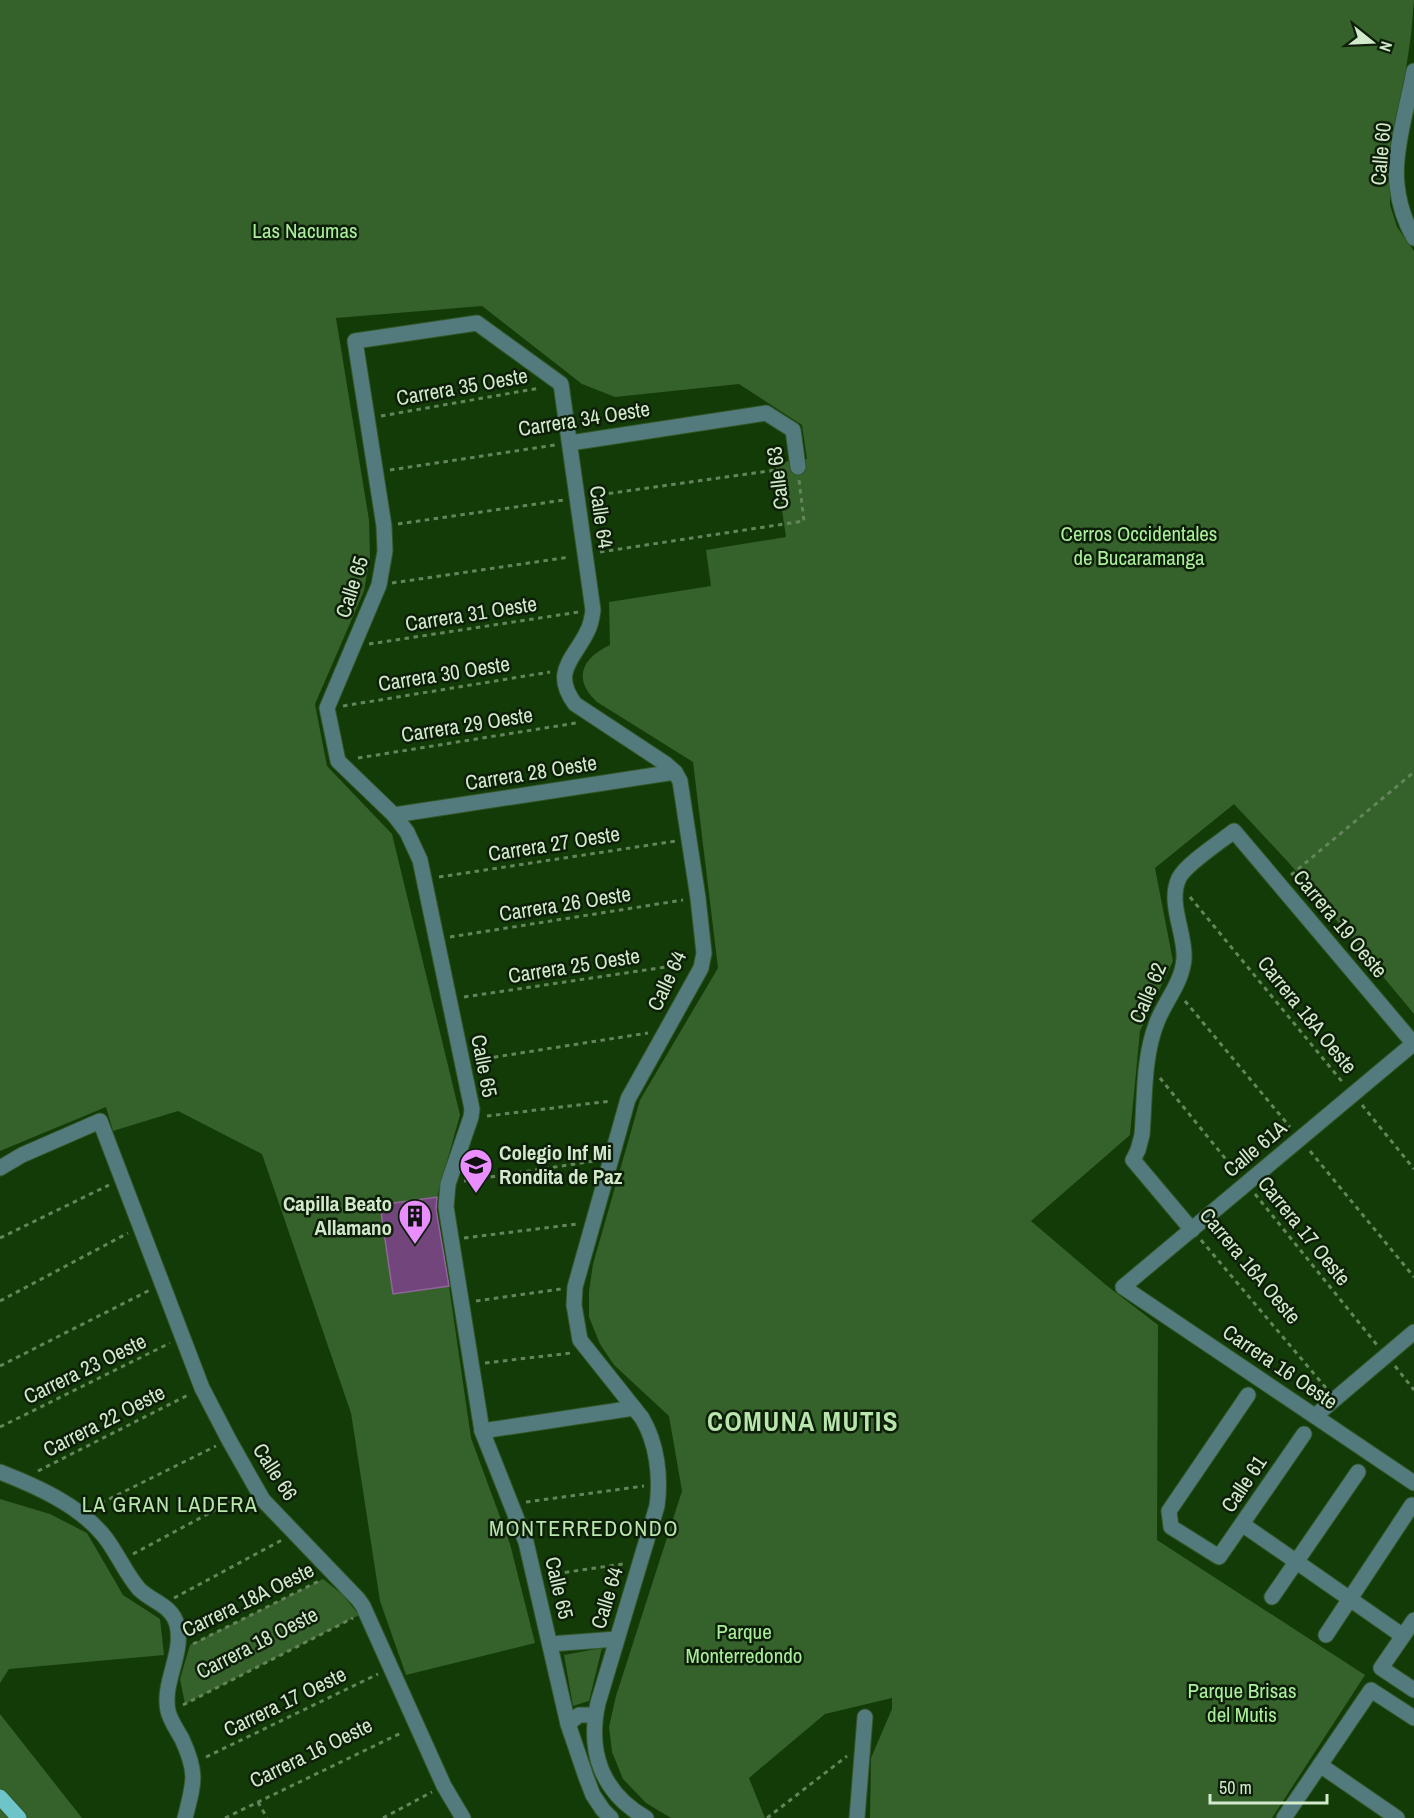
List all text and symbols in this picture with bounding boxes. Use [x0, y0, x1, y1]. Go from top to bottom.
north arrow [1342, 12, 1402, 72]
text: N [1374, 39, 1398, 55]
street label: Calle 60 [1363, 121, 1398, 187]
park label: Las Nacumas [252, 216, 358, 245]
street label: Carrera 35 Oeste [394, 361, 530, 412]
street label: Carrera 34 Oeste [516, 394, 652, 443]
street label: Calle 63 [759, 445, 796, 511]
street label: Calle 64 [583, 484, 620, 551]
park label: Cerros Occidentales de Bucaramanga [1061, 519, 1217, 572]
street label: Calle 65 [328, 552, 375, 621]
street label: Carrera 31 Oeste [403, 589, 539, 638]
street label: Carrera 30 Oeste [376, 649, 512, 698]
street label: Carrera 29 Oeste [399, 700, 535, 749]
street label: Carrera 28 Oeste [463, 748, 599, 797]
street label: Carrera 27 Oeste [486, 819, 622, 868]
street label: Carrera 19 Oeste [1287, 863, 1394, 984]
street label: Carrera 26 Oeste [497, 879, 633, 928]
street label: Carrera 25 Oeste [506, 941, 642, 990]
street label: Calle 64 [640, 946, 693, 1016]
street label: Carrera 18A Oeste [1251, 950, 1364, 1080]
street label: Calle 62 [1122, 958, 1173, 1028]
street label: Calle 65 [464, 1032, 505, 1100]
street label: Calle 61A [1217, 1113, 1293, 1184]
place label: Colegio Inf Mi Rondita de Paz [499, 1138, 623, 1191]
school or university icon: Colegio Inf Mi Rondita de Paz [458, 1147, 494, 1194]
street label: Carrera 17 Oeste [1251, 1170, 1358, 1292]
place label: Capilla Beato Allamano [283, 1189, 392, 1242]
building icon: Capilla Beato Allamano [397, 1198, 433, 1245]
street label: Carrera 16A Oeste [1193, 1201, 1308, 1330]
street label: Carrera 16 Oeste [1217, 1317, 1344, 1416]
street label: Carrera 23 Oeste [19, 1326, 151, 1411]
street label: Carrera 22 Oeste [38, 1377, 170, 1464]
district label: COMUNA MUTIS [707, 1403, 899, 1439]
street label: Calle 66 [246, 1437, 305, 1506]
street label: Calle 61 [1214, 1449, 1274, 1518]
district label: LA GRAN LADERA [82, 1489, 258, 1519]
district label: MONTERREDONDO [489, 1513, 679, 1543]
street label: Calle 65 [538, 1554, 581, 1622]
street label: Carrera 18A Oeste [177, 1555, 319, 1644]
street label: Calle 64 [583, 1563, 630, 1632]
street label: Carrera 18 Oeste [191, 1599, 323, 1686]
park label: Parque Monterredondo [686, 1617, 802, 1670]
street label: Carrera 17 Oeste [219, 1659, 351, 1744]
park label: Parque Brisas del Mutis [1187, 1676, 1297, 1729]
street label: Carrera 16 Oeste [245, 1710, 377, 1795]
scale bar [1210, 1767, 1327, 1805]
text: 50 m [1219, 1775, 1252, 1800]

